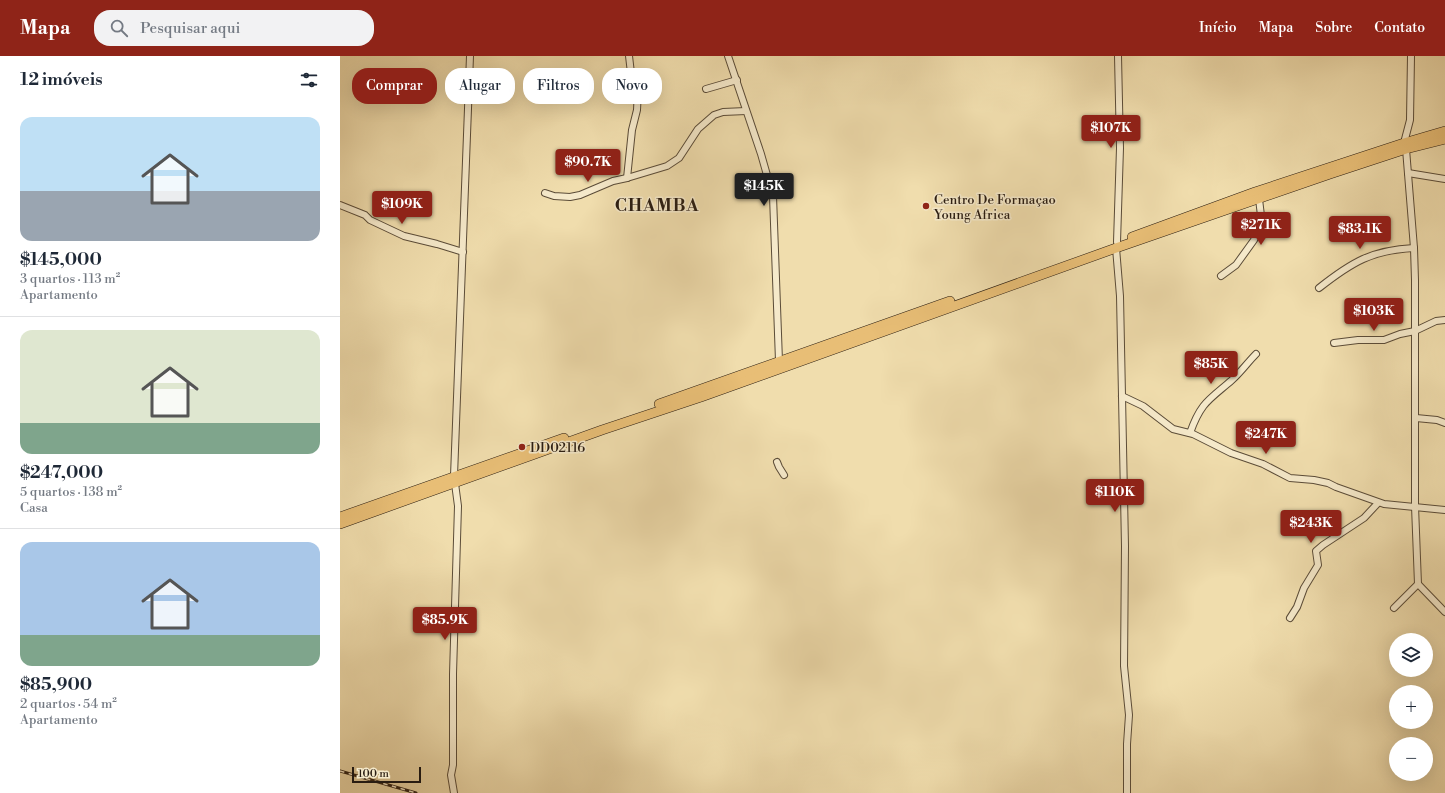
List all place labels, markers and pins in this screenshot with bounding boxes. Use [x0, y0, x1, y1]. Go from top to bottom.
pin: $107K [1083, 115, 1139, 149]
pin: $90.7K [555, 149, 621, 183]
pin: $145K [736, 173, 792, 207]
pin: $109K [374, 191, 430, 225]
place label: Centro De Formaçao Young Africa [933, 192, 1056, 223]
marker: Centro De Formaçao Young Africa [921, 201, 931, 211]
pin: $271K [1233, 212, 1289, 246]
pin: $83.1K [1327, 216, 1393, 250]
pin: $103K [1346, 298, 1402, 332]
pin: $85K [1187, 351, 1235, 385]
pin: $247K [1238, 421, 1294, 455]
place label: DD02116 [530, 440, 585, 456]
marker: DD02116 [517, 442, 527, 452]
pin: $110K [1087, 479, 1143, 513]
pin: $243K [1283, 510, 1339, 544]
pin: $85.9K [412, 607, 478, 641]

